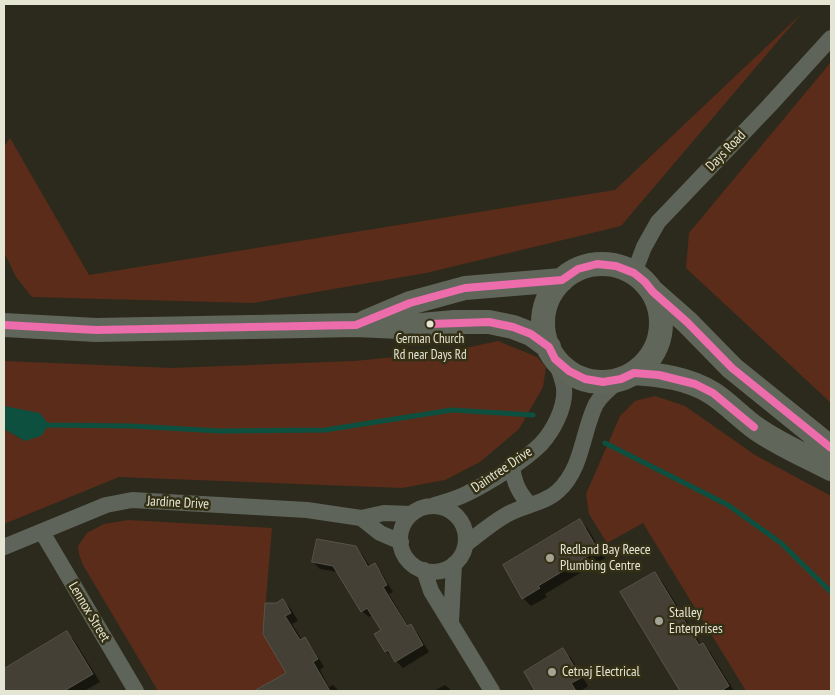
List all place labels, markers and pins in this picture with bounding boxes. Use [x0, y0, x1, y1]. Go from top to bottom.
marker: German Church Rd near Days Rd [425, 319, 435, 329]
place label: German Church Rd near Days Rd [393, 331, 467, 362]
place label: Redland Bay Reece Plumbing Centre [560, 542, 651, 574]
marker: Redland Bay Reece Plumbing Centre [544, 552, 556, 564]
place label: Stalley Enterprises [669, 605, 723, 638]
marker: Stalley Enterprises [653, 615, 665, 627]
place label: Cetnaj Electrical [562, 664, 640, 680]
marker: Cetnaj Electrical [546, 666, 558, 678]

